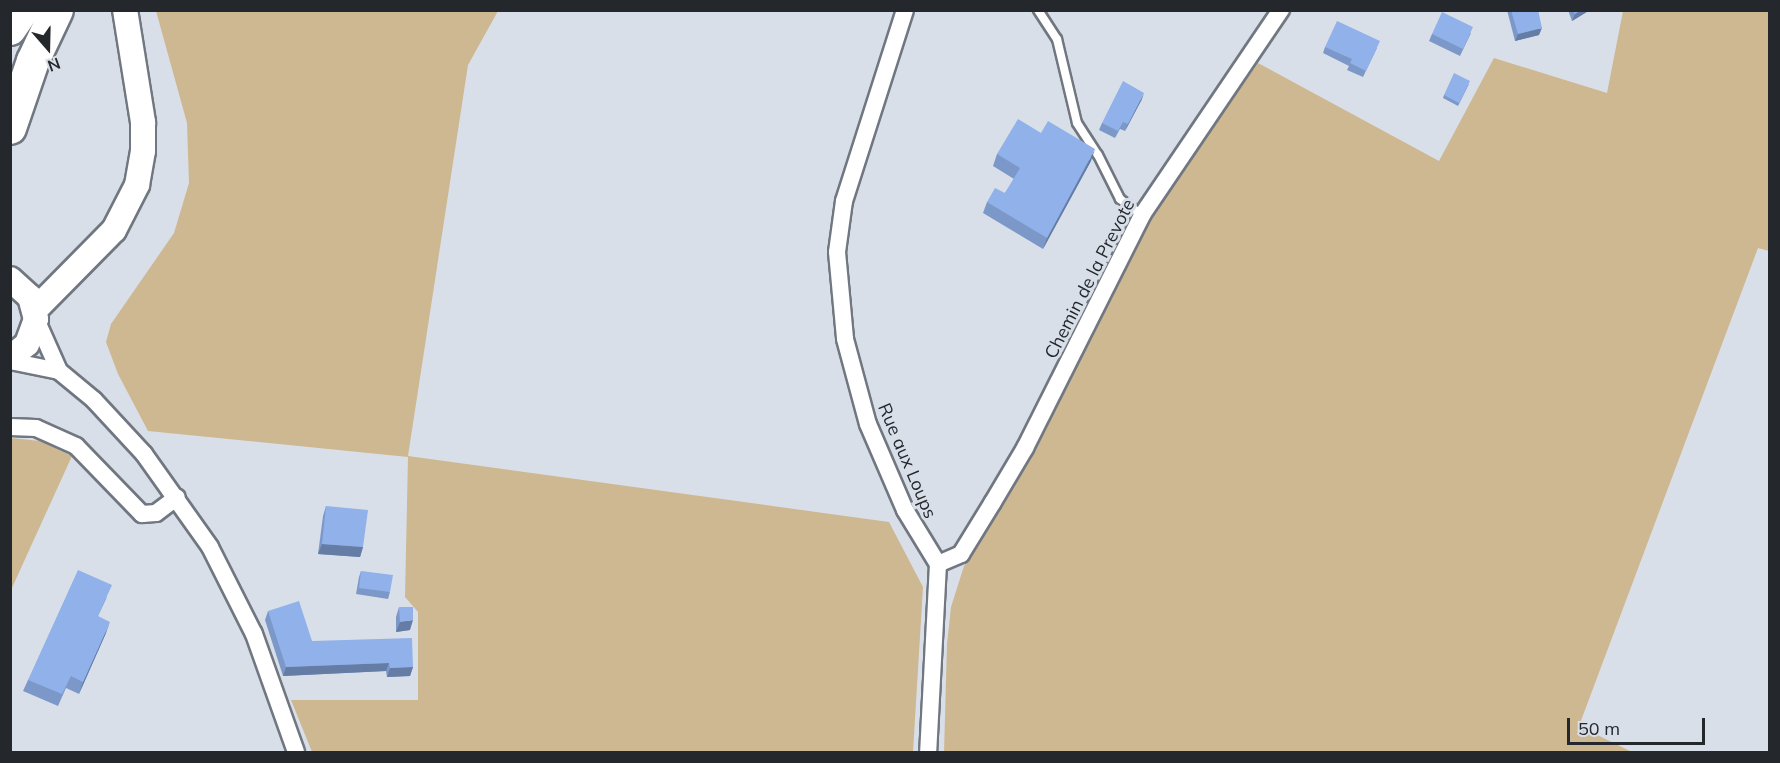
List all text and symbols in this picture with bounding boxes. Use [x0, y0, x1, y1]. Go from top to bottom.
north arrow [18, 18, 78, 78]
text: N [45, 53, 63, 76]
street label: Chemin de la Prevote [1040, 196, 1140, 362]
street label: Rue aux Loups [873, 400, 941, 522]
scale bar [1570, 706, 1708, 744]
text: 50 m [1578, 717, 1620, 740]

